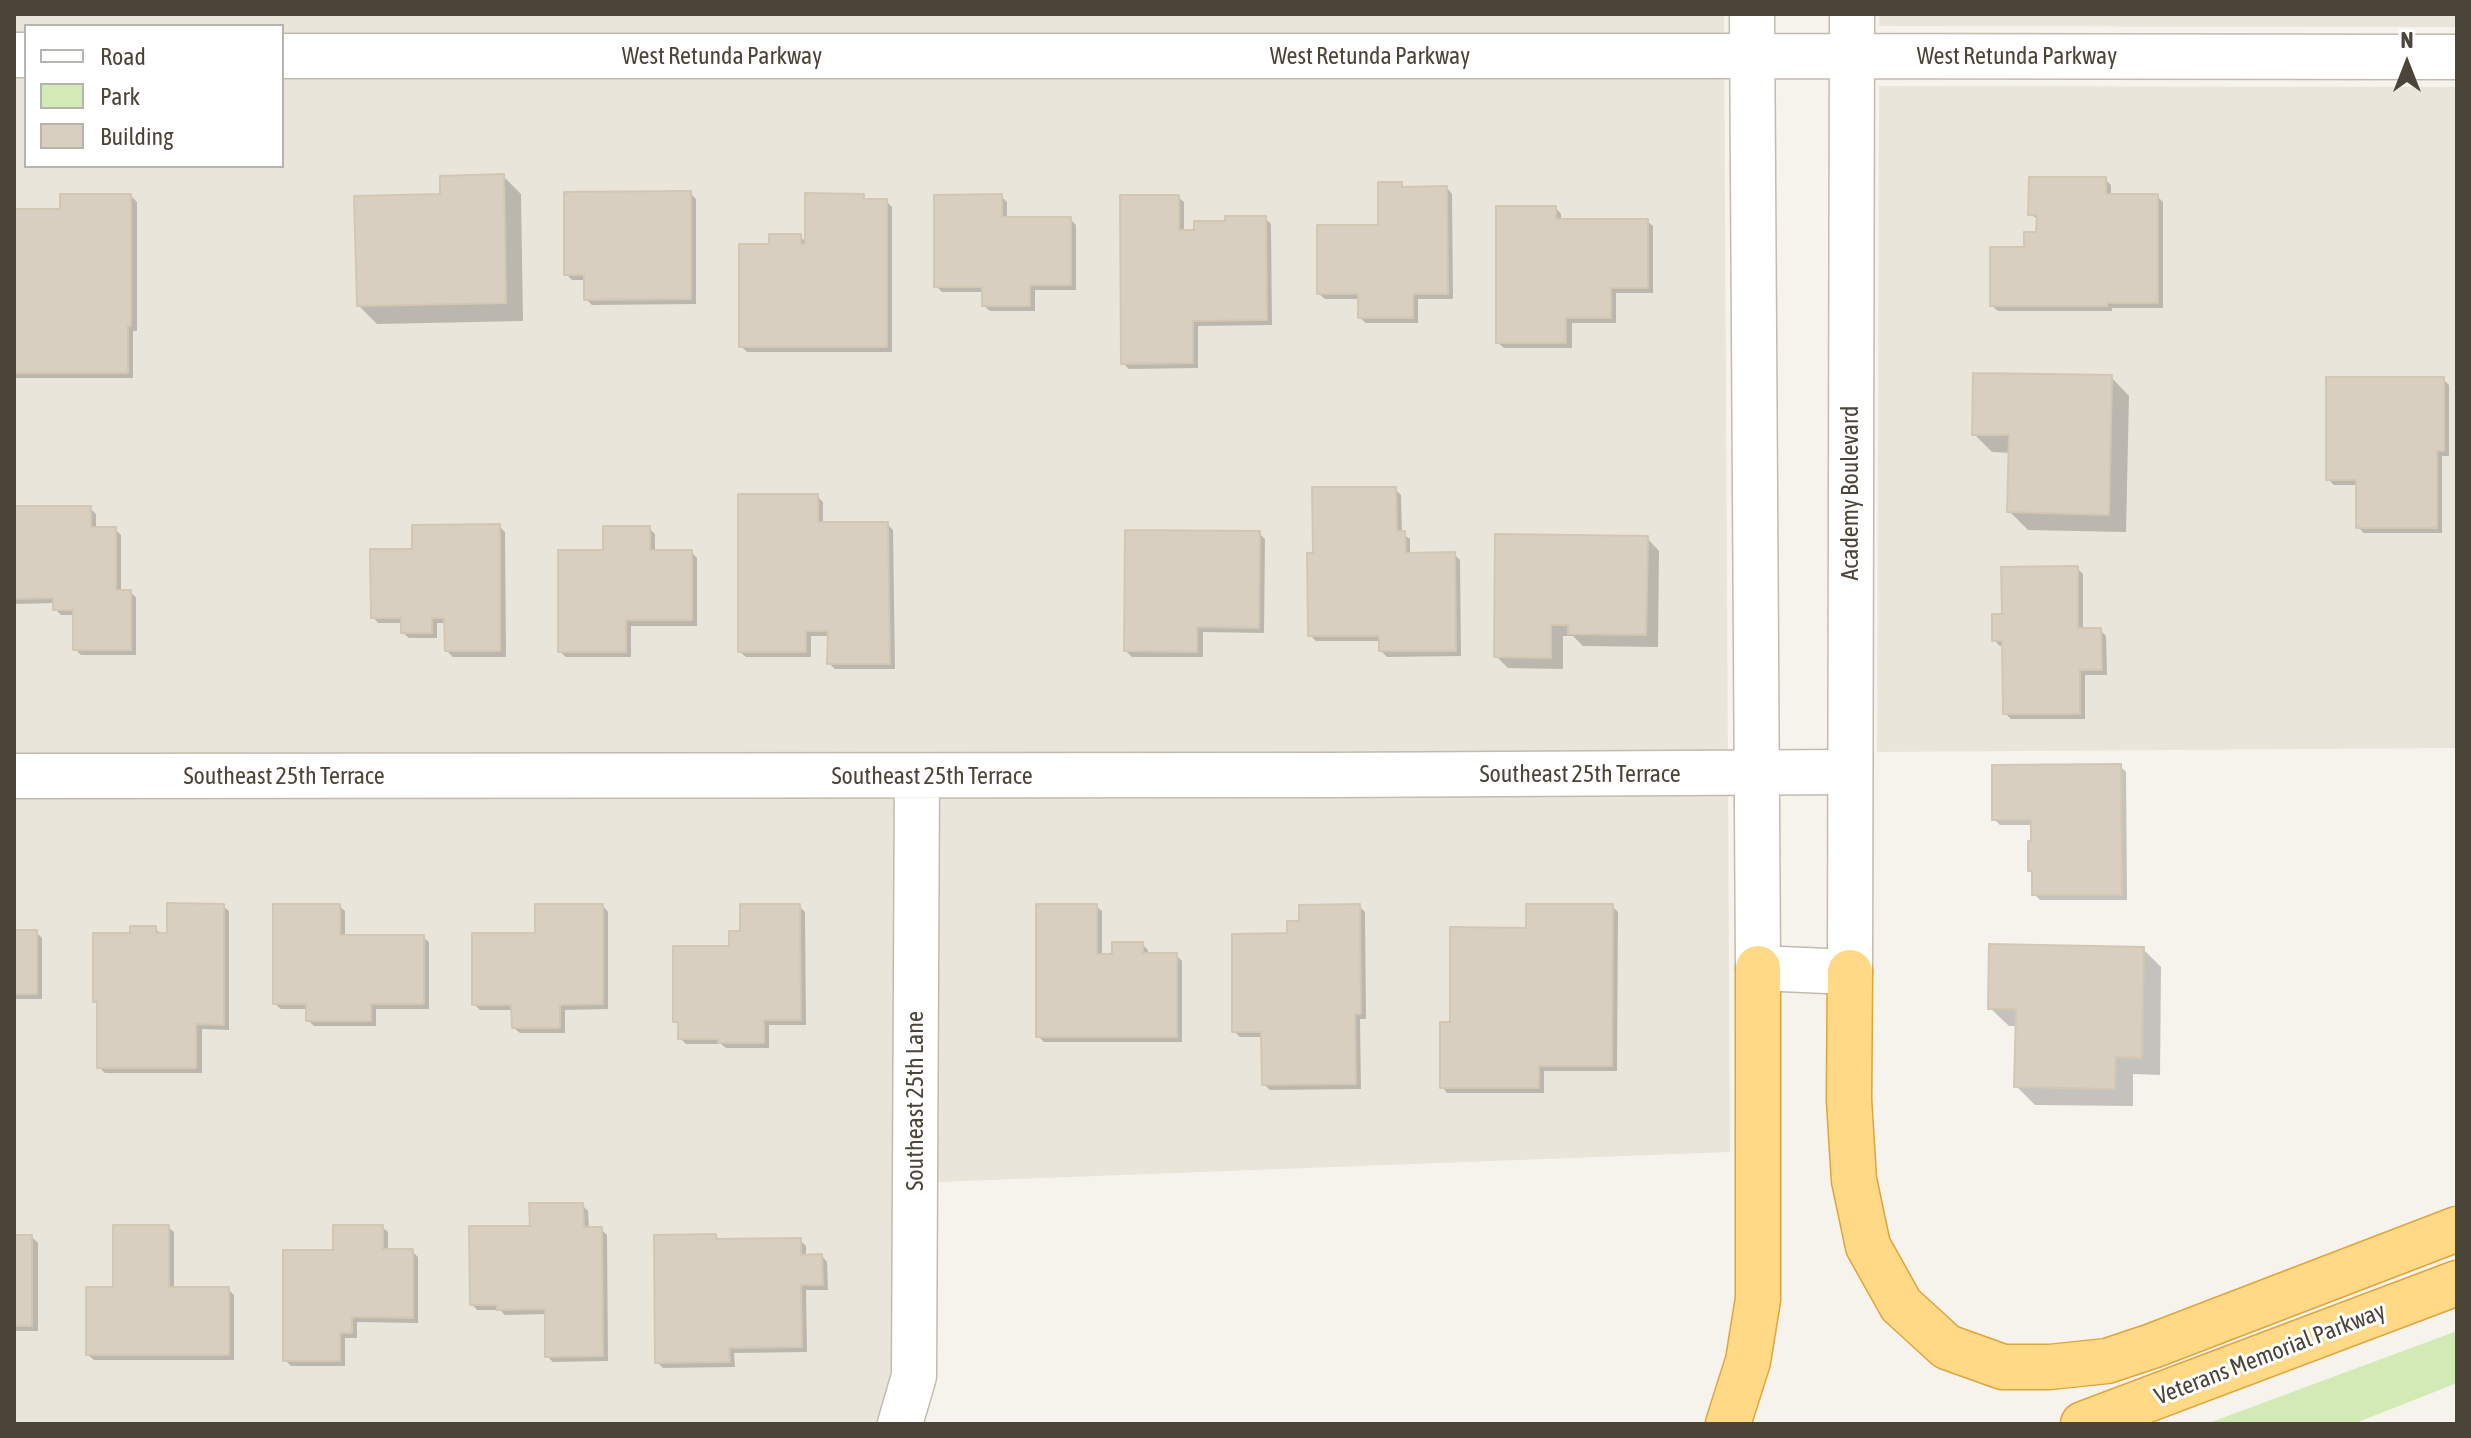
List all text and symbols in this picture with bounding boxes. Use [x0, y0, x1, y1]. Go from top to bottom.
legend [24, 24, 284, 168]
north arrow [2367, 24, 2447, 104]
text: N [2401, 27, 2413, 53]
street label: West Retunda Parkway [622, 42, 822, 70]
street label: West Retunda Parkway [1270, 42, 1470, 70]
street label: West Retunda Parkway [1917, 42, 2117, 70]
text: Road [100, 43, 146, 70]
text: Park [100, 83, 140, 110]
text: Building [100, 123, 173, 150]
street label: Academy Boulevard [1836, 406, 1864, 580]
street label: Southeast 25th Terrace [1479, 760, 1681, 788]
street label: Southeast 25th Terrace [183, 762, 385, 790]
street label: Southeast 25th Terrace [831, 762, 1033, 790]
street label: Southeast 25th Lane [901, 1011, 929, 1191]
street label: Veterans Memorial Parkway [2151, 1297, 2389, 1411]

